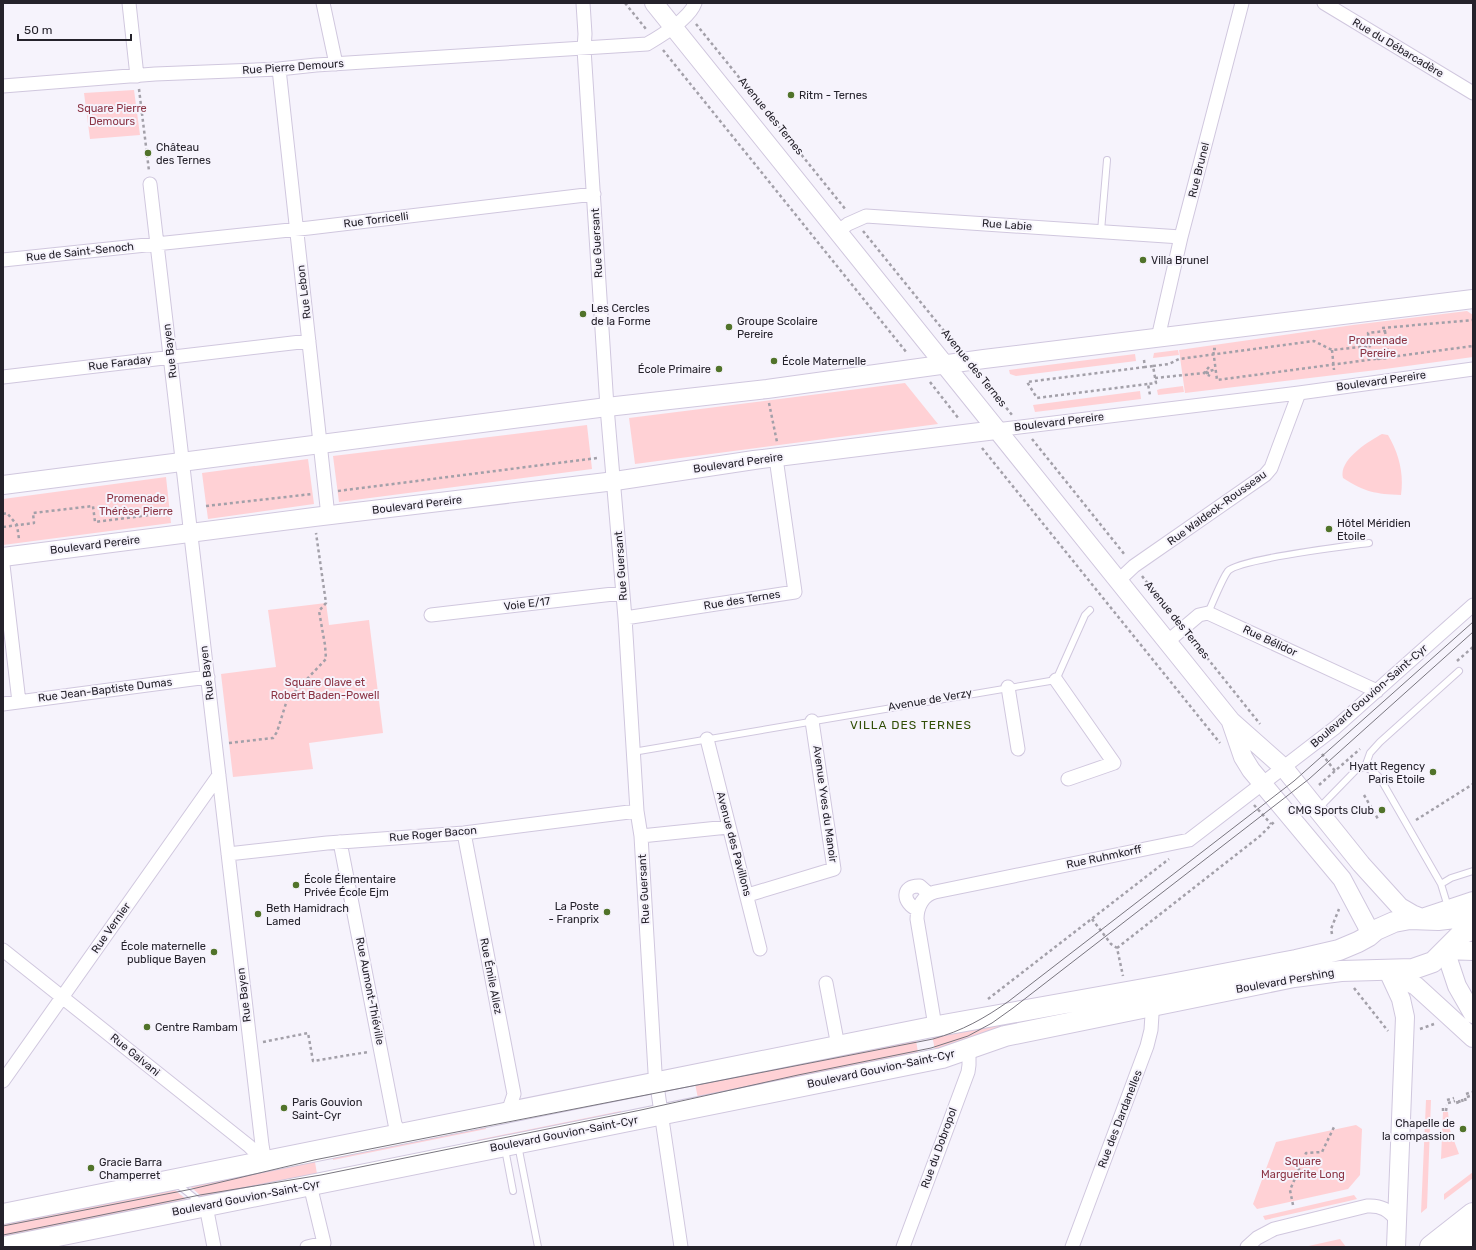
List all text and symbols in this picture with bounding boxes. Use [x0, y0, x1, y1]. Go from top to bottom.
scale bar [18, 16, 131, 42]
street label: Rue du Débarcadère [1350, 16, 1446, 80]
text: 50 m [24, 23, 52, 37]
street label: Rue Pierre Demours [242, 57, 345, 77]
street label: Avenue des Ternes [736, 75, 807, 158]
place label: Ritm - Ternes [799, 89, 868, 102]
marker: Ritm - Ternes [786, 90, 796, 100]
park label: Square Pierre Demours [77, 102, 147, 128]
place label: Château des Ternes [156, 141, 211, 167]
street label: Rue Brunel [1186, 141, 1212, 199]
marker: Château des Ternes [143, 148, 153, 158]
street label: Rue Guersant [589, 207, 605, 278]
street label: Rue Torricelli [343, 210, 409, 230]
street label: Rue Labie [981, 217, 1033, 233]
street label: Rue de Saint-Senoch [25, 240, 135, 264]
place label: Villa Brunel [1151, 254, 1209, 267]
marker: Villa Brunel [1138, 255, 1148, 265]
street label: Rue Lebon [294, 264, 314, 320]
place label: Les Cercles de la Forme [591, 302, 651, 328]
marker: Les Cercles de la Forme [578, 309, 588, 319]
place label: Groupe Scolaire Pereire [737, 315, 818, 341]
marker: Groupe Scolaire Pereire [724, 322, 734, 332]
street label: Rue Bayen [160, 323, 180, 379]
street label: Avenue des Ternes [939, 327, 1010, 410]
park label: Promenade Pereire [1349, 334, 1407, 360]
street label: Rue Faraday [88, 353, 152, 373]
place label: École Maternelle [782, 355, 866, 368]
marker: École Maternelle [769, 356, 779, 366]
place label: École Primaire [638, 363, 711, 376]
marker: École Primaire [714, 364, 724, 374]
street label: Boulevard Pereire [1335, 368, 1427, 394]
street label: Boulevard Pereire [1013, 410, 1105, 434]
street label: Boulevard Pereire [692, 450, 784, 476]
street label: Rue Waldeck-Rousseau [1165, 468, 1269, 548]
park label: Promenade Thérèse Pierre [99, 492, 173, 518]
street label: Boulevard Pereire [371, 493, 463, 517]
place label: Hôtel Méridien Etoile [1337, 517, 1411, 543]
marker: Hôtel Méridien Etoile [1324, 524, 1334, 534]
street label: Rue Guersant [612, 530, 630, 601]
street label: Boulevard Pereire [49, 533, 141, 557]
street label: Avenue des Ternes [1142, 579, 1213, 662]
street label: Rue des Ternes [703, 587, 782, 612]
street label: Voie E/17 [503, 595, 551, 613]
street label: Rue Bélidor [1241, 623, 1300, 660]
street label: Boulevard Gouvion-Saint-Cyr [1308, 641, 1431, 750]
street label: Rue Bayen [197, 645, 217, 701]
street label: Rue Jean-Baptiste Dumas [37, 675, 173, 705]
park label: Square Olave et Robert Baden-Powell [271, 676, 379, 702]
street label: Avenue de Verzy [887, 686, 973, 714]
district label: VILLA DES TERNES [850, 718, 972, 732]
street label: Avenue Yves du Manoir [810, 745, 840, 864]
place label: Hyatt Regency Paris Etoile [1349, 760, 1425, 786]
marker: Hyatt Regency Paris Etoile [1428, 767, 1438, 777]
street label: Avenue des Pavillons [714, 790, 754, 898]
place label: CMG Sports Club [1288, 804, 1374, 817]
marker: CMG Sports Club [1377, 805, 1387, 815]
street label: Rue Roger Bacon [389, 824, 477, 844]
street label: Rue Ruhmkorff [1065, 843, 1143, 871]
street label: Rue Guersant [636, 853, 652, 924]
place label: École Élementaire Privée École Ejm [304, 873, 396, 899]
marker: École Élementaire Privée École Ejm [291, 880, 301, 890]
street label: Rue Vernier [89, 899, 134, 956]
place label: La Poste - Franprix [549, 900, 599, 926]
place label: Beth Hamidrach Lamed [266, 902, 349, 928]
marker: La Poste - Franprix [602, 907, 612, 917]
marker: Beth Hamidrach Lamed [253, 909, 263, 919]
street label: Rue Aumont-Thiéville [353, 936, 387, 1046]
street label: Rue Émile Allez [477, 937, 505, 1016]
place label: École maternelle publique Bayen [121, 940, 206, 966]
marker: École maternelle publique Bayen [209, 947, 219, 957]
street label: Boulevard Pershing [1235, 966, 1335, 996]
street label: Rue Bayen [234, 967, 254, 1023]
place label: Centre Rambam [155, 1021, 238, 1034]
marker: Centre Rambam [142, 1022, 152, 1032]
street label: Rue Galvani [108, 1031, 162, 1079]
street label: Boulevard Gouvion-Saint-Cyr [806, 1047, 957, 1091]
street label: Rue des Dardanelles [1095, 1068, 1145, 1170]
place label: Paris Gouvion Saint-Cyr [292, 1096, 362, 1122]
marker: Paris Gouvion Saint-Cyr [279, 1103, 289, 1113]
street label: Rue du Dobropol [918, 1106, 960, 1190]
street label: Boulevard Gouvion-Saint-Cyr [489, 1113, 640, 1155]
place label: Chapelle de la compassion [1382, 1117, 1455, 1143]
marker: Chapelle de la compassion [1458, 1124, 1468, 1134]
park label: Square Marguerite Long [1261, 1155, 1345, 1181]
place label: Gracie Barra Champerret [99, 1156, 162, 1182]
marker: Gracie Barra Champerret [86, 1163, 96, 1173]
street label: Boulevard Gouvion-Saint-Cyr [171, 1177, 322, 1219]

